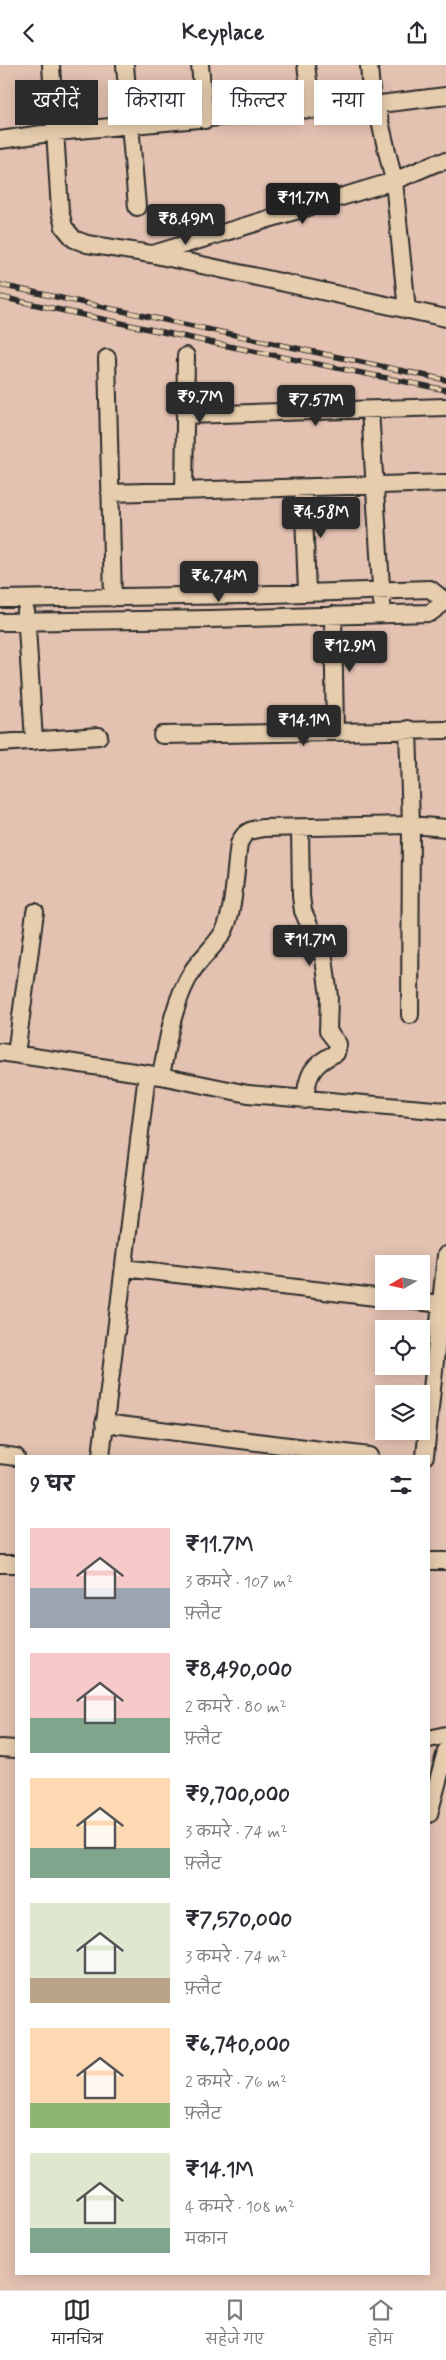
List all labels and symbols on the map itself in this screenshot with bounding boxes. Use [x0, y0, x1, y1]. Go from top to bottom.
pin: ₹11.7M [262, 183, 344, 225]
pin: ₹8.49M [145, 203, 227, 246]
pin: ₹9.7M [165, 381, 235, 424]
pin: ₹7.57M [275, 385, 357, 427]
pin: ₹4.58M [280, 497, 362, 539]
pin: ₹6.74M [178, 561, 260, 603]
pin: ₹12.9M [309, 631, 391, 673]
pin: ₹14.1M [263, 705, 345, 747]
pin: ₹11.7M [269, 925, 351, 967]
north arrow [375, 1255, 430, 1310]

